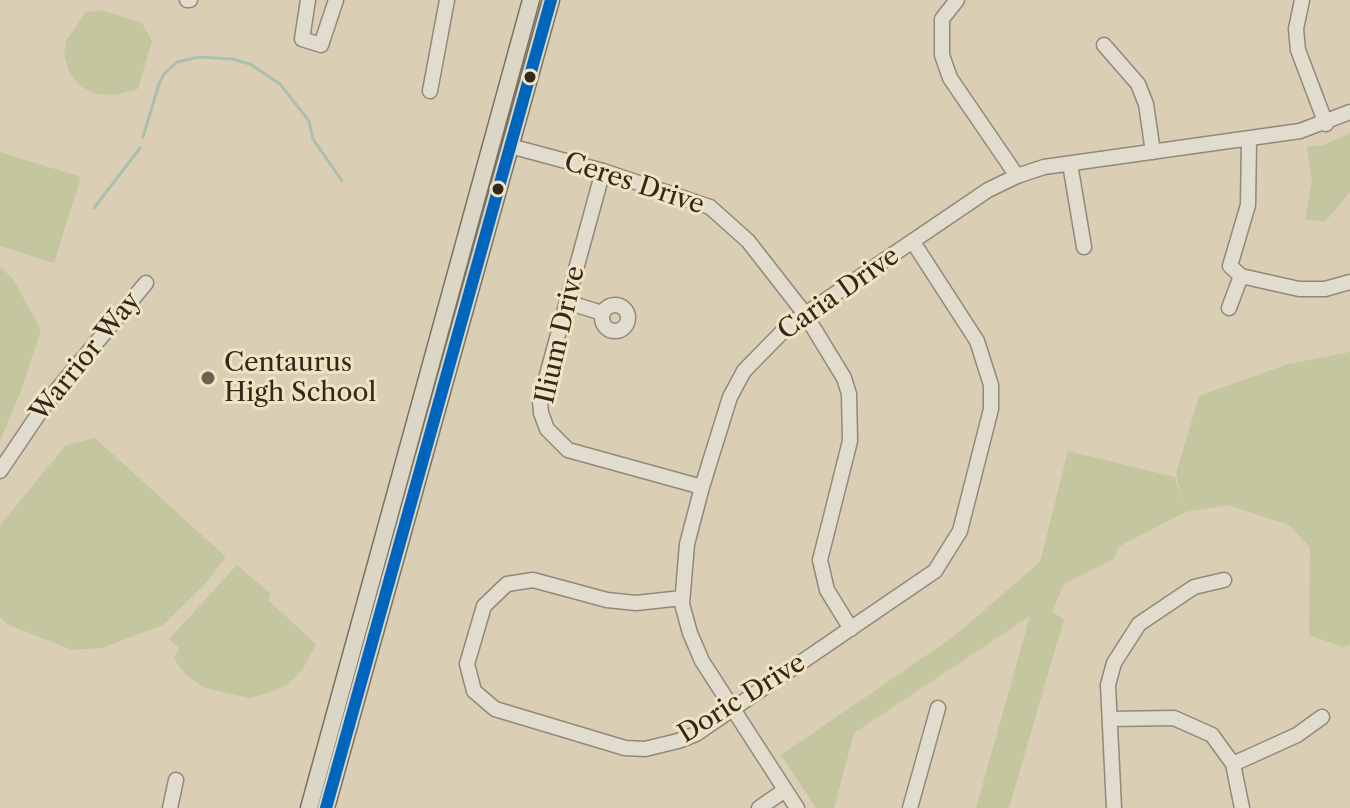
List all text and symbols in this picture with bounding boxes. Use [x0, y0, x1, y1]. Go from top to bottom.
unlabelled marker [522, 69, 538, 85]
street label: Ceres Drive [560, 147, 708, 221]
unlabelled marker [490, 181, 506, 197]
street label: Caria Drive [772, 241, 906, 347]
street label: Ilium Drive [530, 263, 592, 407]
street label: Warrior Way [24, 286, 148, 428]
place label: Centaurus High School [224, 347, 376, 408]
marker: Centaurus High School [199, 369, 217, 387]
street label: Doric Drive [673, 648, 811, 750]

